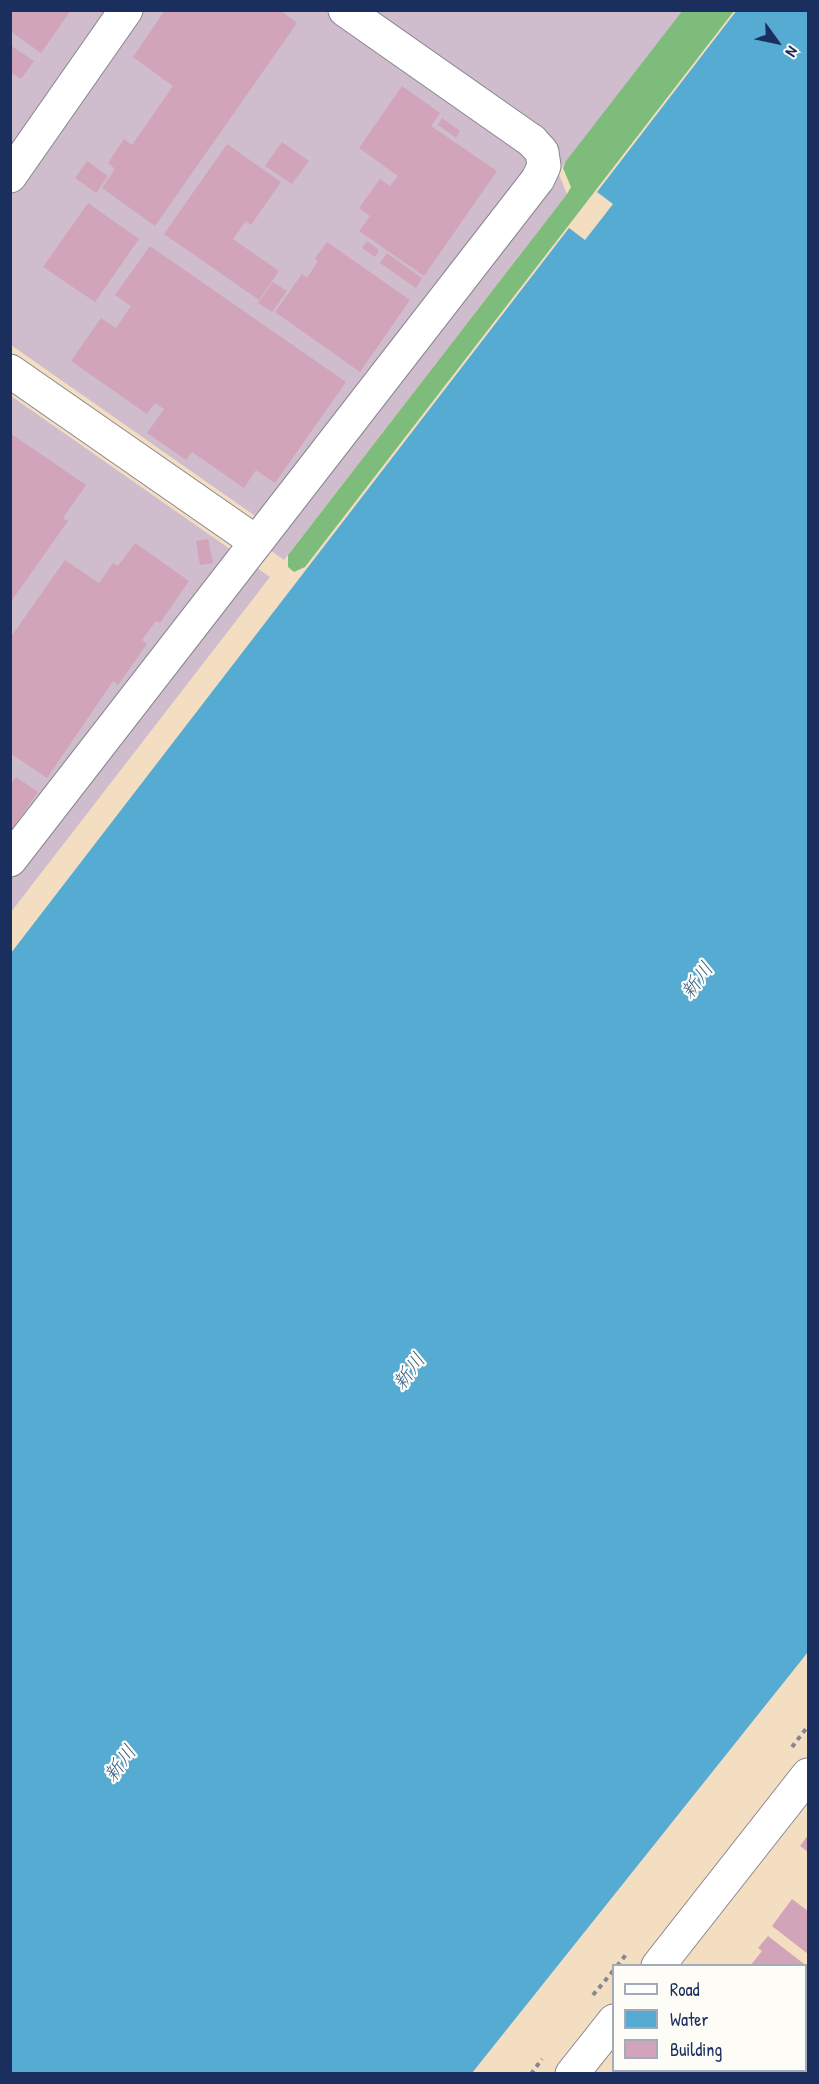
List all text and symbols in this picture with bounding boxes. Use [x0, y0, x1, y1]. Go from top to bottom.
north arrow [747, 12, 807, 72]
text: N [781, 42, 804, 61]
water label: 新川 [677, 958, 719, 1004]
water label: 新川 [389, 1349, 431, 1395]
water label: 新川 [100, 1741, 142, 1787]
legend [612, 1964, 807, 2072]
text: Road [670, 1977, 700, 2002]
text: Water [670, 2007, 708, 2032]
text: Building [670, 2037, 722, 2062]

